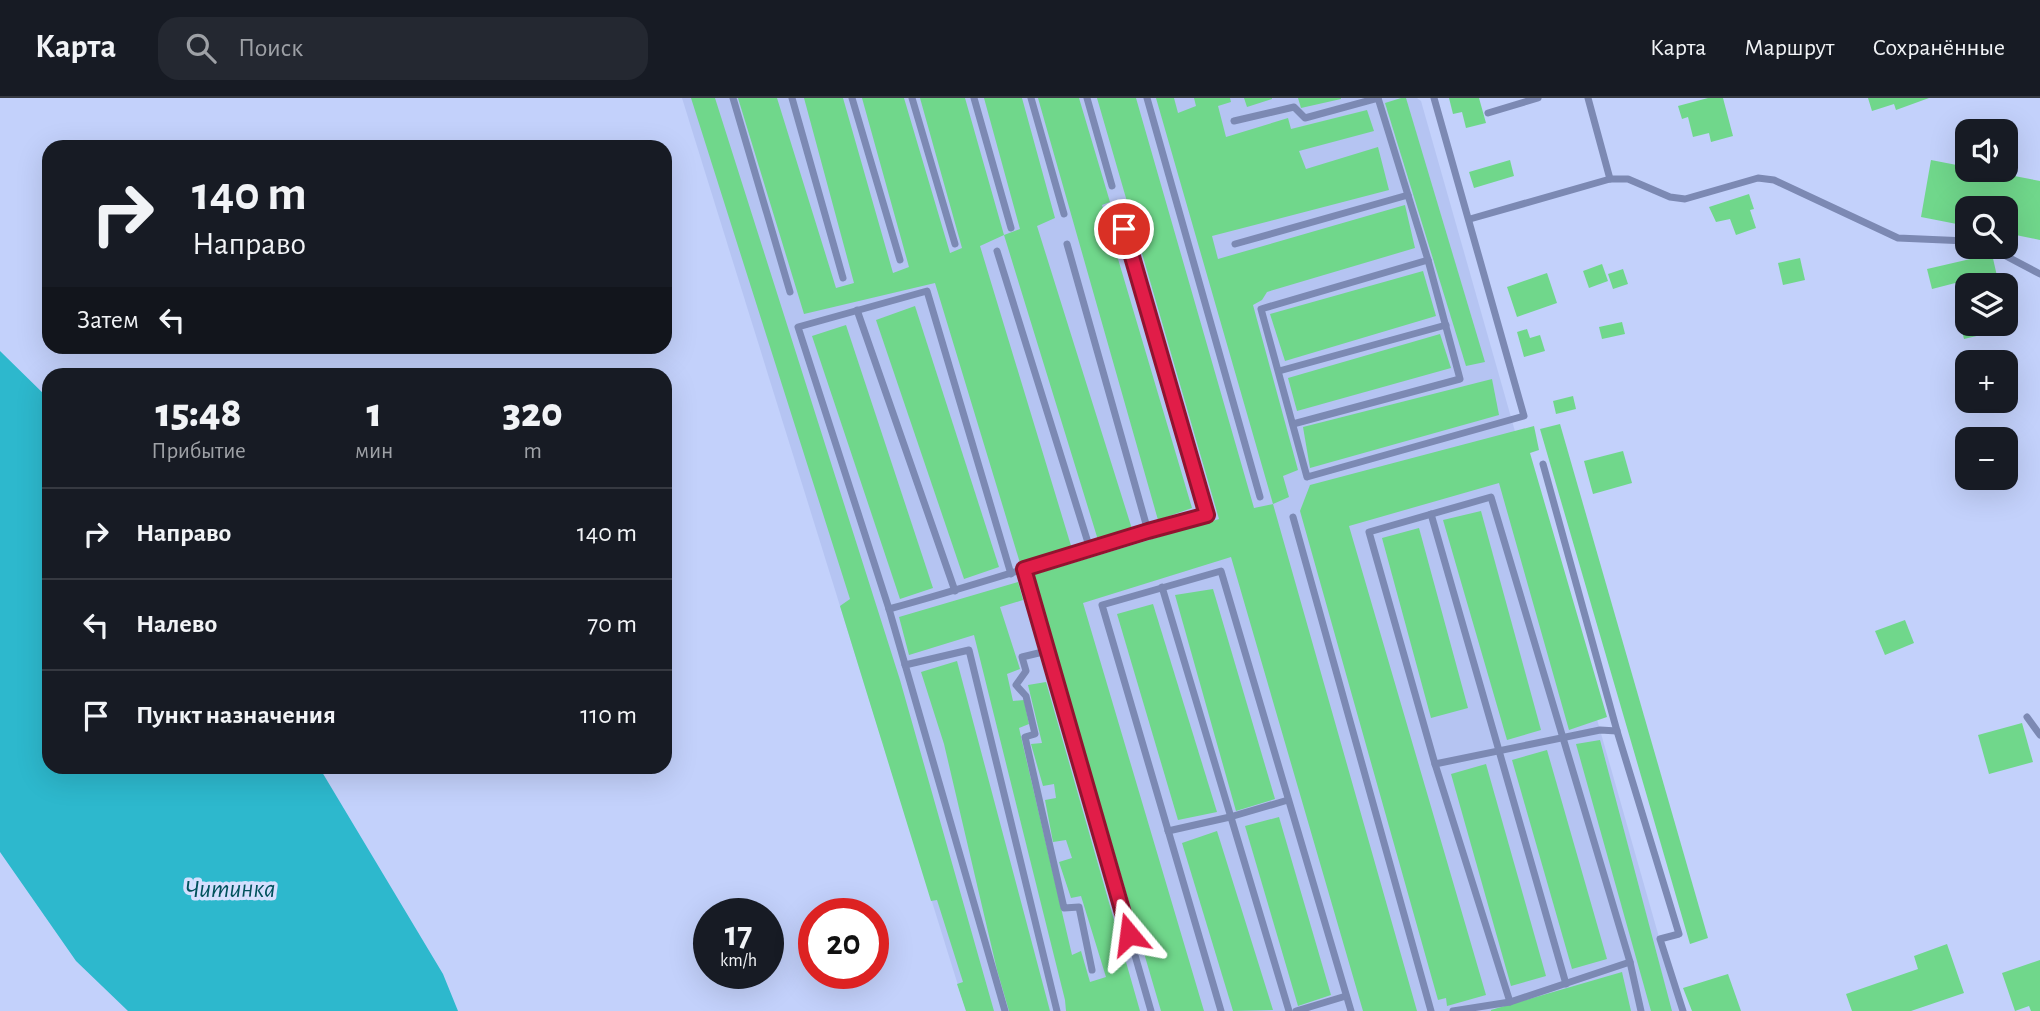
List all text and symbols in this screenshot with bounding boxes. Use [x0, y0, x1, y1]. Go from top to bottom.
search box [158, 17, 648, 80]
icon: search [182, 29, 220, 67]
text: Карта [35, 31, 116, 64]
text: Поиск [238, 35, 303, 61]
text: Карта [1650, 36, 1706, 60]
text: Маршрут [1744, 36, 1834, 60]
text: Сохранённые [1872, 36, 2005, 60]
map controls [1955, 119, 2018, 490]
button: sound [1955, 119, 2018, 182]
icon: right [77, 168, 168, 259]
text: 140 m [192, 170, 307, 219]
button: search [1955, 196, 2018, 259]
pin [1094, 199, 1154, 259]
icon: arrive [1105, 210, 1143, 248]
text: Направо [192, 228, 306, 260]
button: layers [1955, 273, 2018, 336]
icon: left [153, 301, 191, 339]
text: Затем [77, 307, 139, 333]
button: + [1955, 350, 2018, 413]
text: 15:48 [155, 392, 242, 434]
text: 1 [366, 392, 382, 434]
text: 320 [502, 392, 563, 434]
button: − [1955, 427, 2018, 490]
text: Прибытие [151, 440, 246, 463]
text: мин [355, 440, 393, 463]
text: m [523, 440, 542, 463]
icon: right [77, 515, 115, 553]
text: Направо [136, 520, 231, 546]
text: 140 m [577, 520, 637, 546]
icon: left [77, 606, 115, 644]
text: Налево [136, 611, 217, 637]
text: 70 m [587, 611, 637, 637]
icon: arrive [77, 697, 115, 735]
text: Пункт назначения [136, 702, 336, 728]
text: 110 m [580, 702, 637, 728]
water label: Читинка [185, 876, 275, 902]
position arrow [1092, 897, 1166, 971]
speed limit sign: 20 [798, 898, 889, 989]
text: 17 [725, 917, 752, 952]
text: km/h [720, 952, 757, 970]

